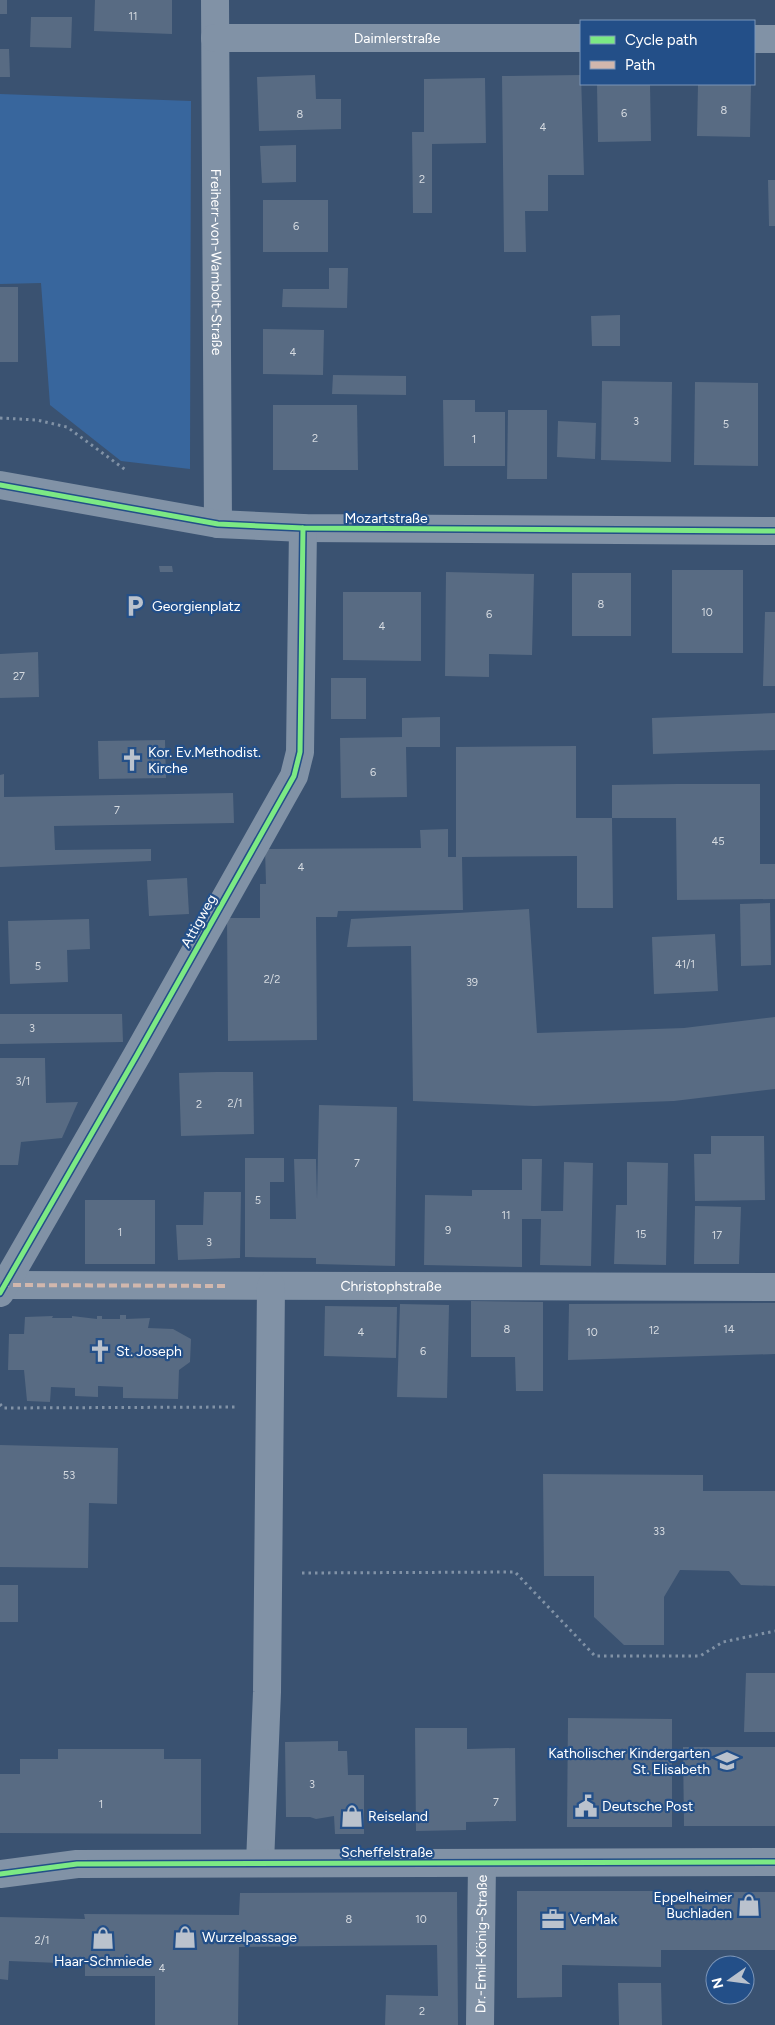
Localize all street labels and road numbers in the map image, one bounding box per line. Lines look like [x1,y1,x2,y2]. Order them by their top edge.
street label: Daimlerstraße [354,30,441,47]
street label: Freiherr-von-Wambolt-Straße [207,169,226,356]
street label: Mozartstraße [344,510,428,527]
street label: Attigweg [177,891,221,951]
street label: Christophstraße [340,1277,442,1295]
street label: Scheffelstraße [341,1844,433,1861]
street label: Dr.-Emil-König-Straße [472,1874,490,2013]

